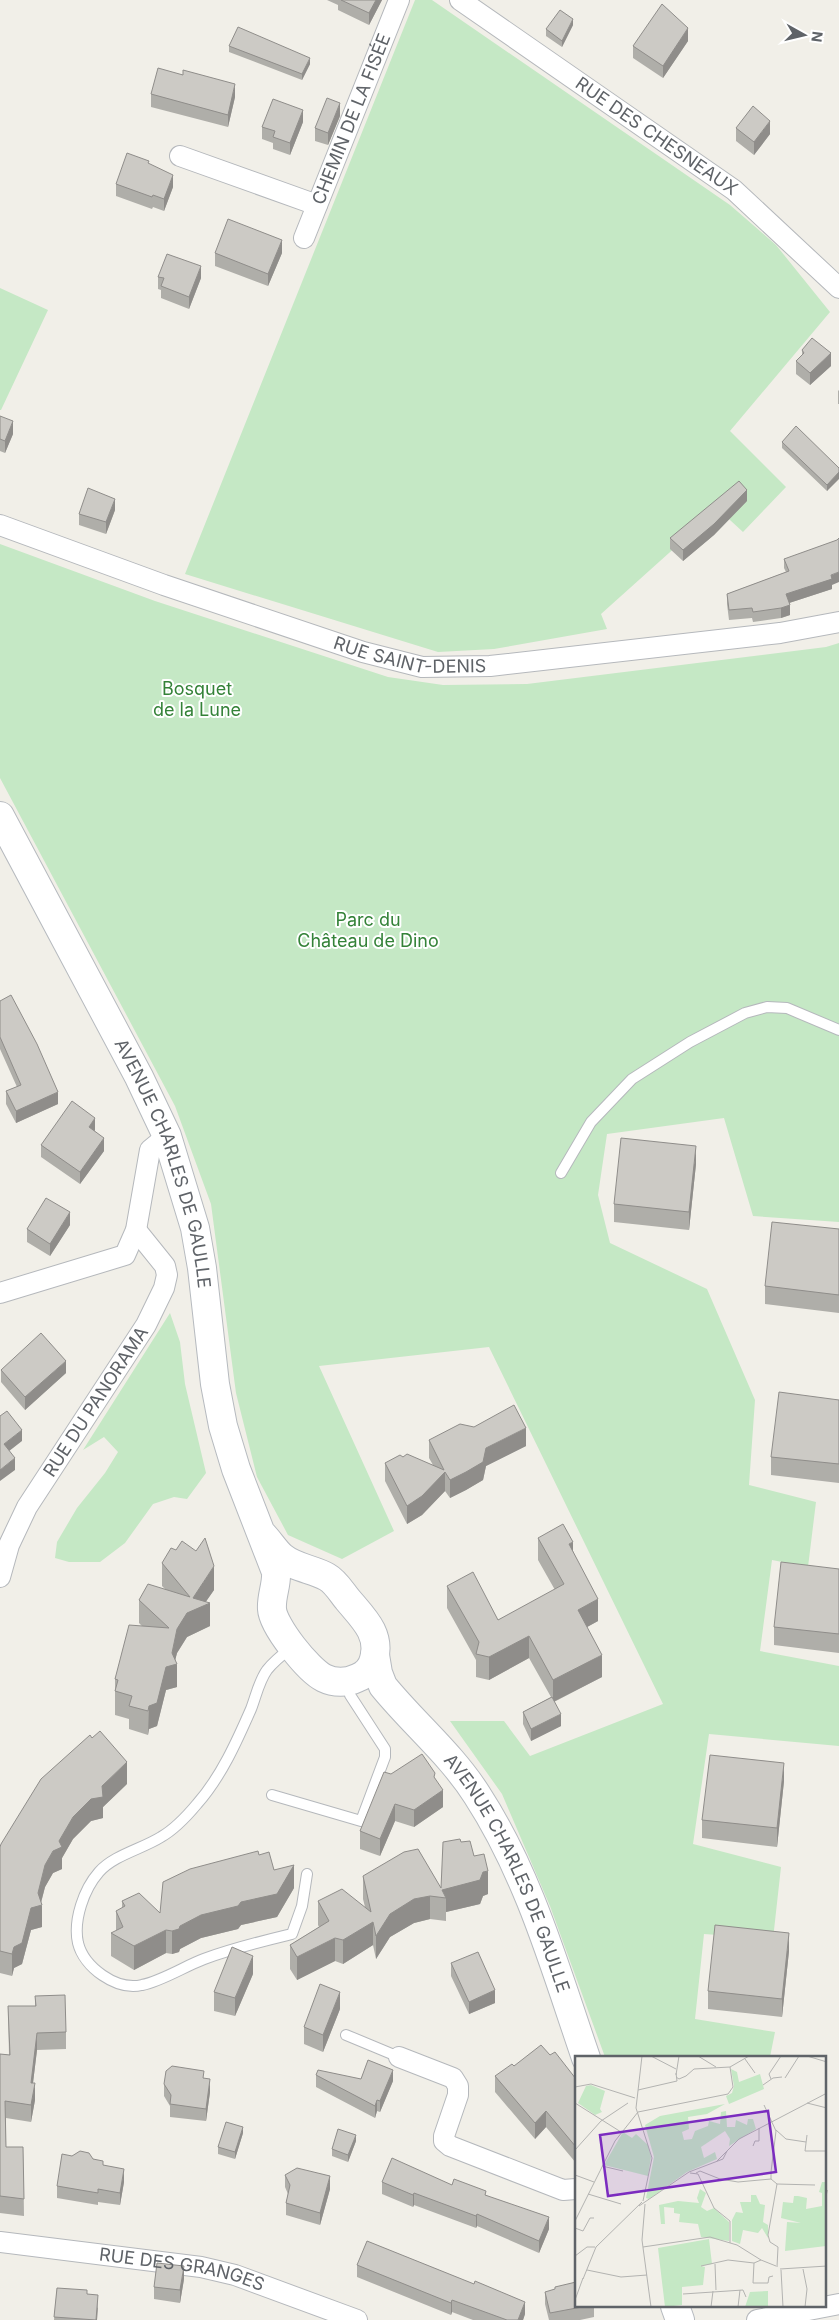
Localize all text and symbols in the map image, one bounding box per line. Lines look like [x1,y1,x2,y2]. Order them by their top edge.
north arrow [779,10,829,60]
street label: CHEMIN DE LA FISÉE [307,30,395,208]
text: N [808,30,827,43]
street label: RUE DES CHESNEAUX [572,72,742,199]
street label: RUE SAINT-DENIS [331,632,486,677]
park label: Bosquet de la Lune [153,678,241,720]
park label: Parc du Château de Dino [297,909,439,951]
street label: AVENUE CHARLES DE GAULLE [111,1035,215,1289]
street label: RUE DU PANORAMA [39,1323,152,1480]
street label: AVENUE CHARLES DE GAULLE [440,1749,574,1995]
inset map [575,2056,826,2308]
street label: RUE DES GRANGES [98,2243,268,2295]

